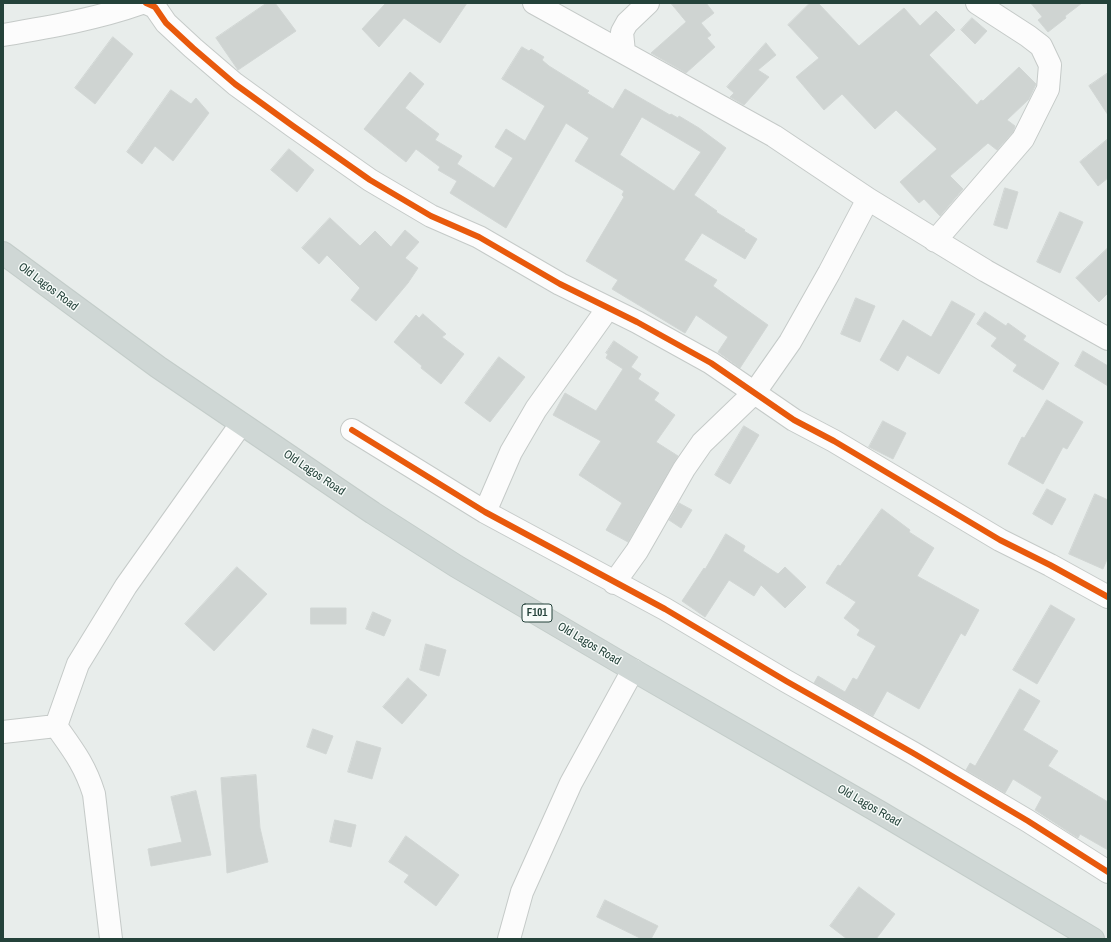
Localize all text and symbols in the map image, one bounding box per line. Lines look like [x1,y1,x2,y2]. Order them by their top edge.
street label: Old Lagos Road [15,260,81,314]
street label: Old Lagos Road [280,447,348,499]
road number: F101 [522,604,552,622]
street label: Old Lagos Road [555,620,623,668]
street label: Old Lagos Road [835,782,903,830]

